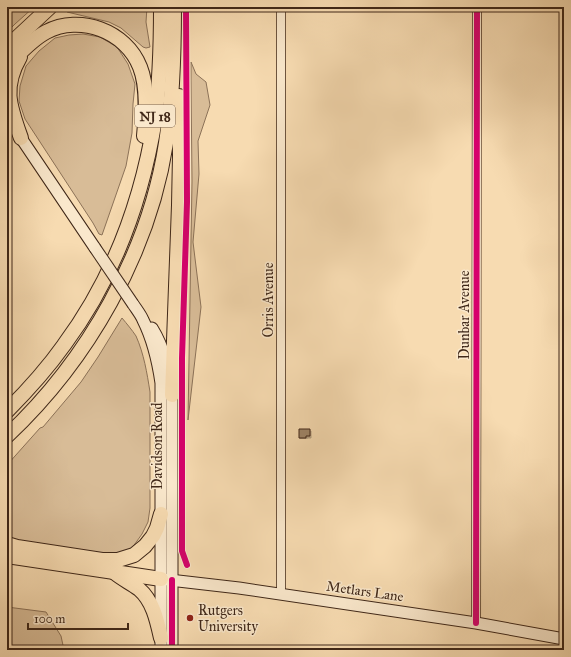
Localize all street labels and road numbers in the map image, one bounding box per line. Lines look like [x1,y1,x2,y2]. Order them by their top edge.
road number: NJ 18 [135,105,175,127]
street label: Orris Avenue [260,262,277,338]
street label: Dunbar Avenue [456,270,473,360]
street label: Davidson Road [149,402,166,490]
street label: Metlars Lane [325,578,405,605]

